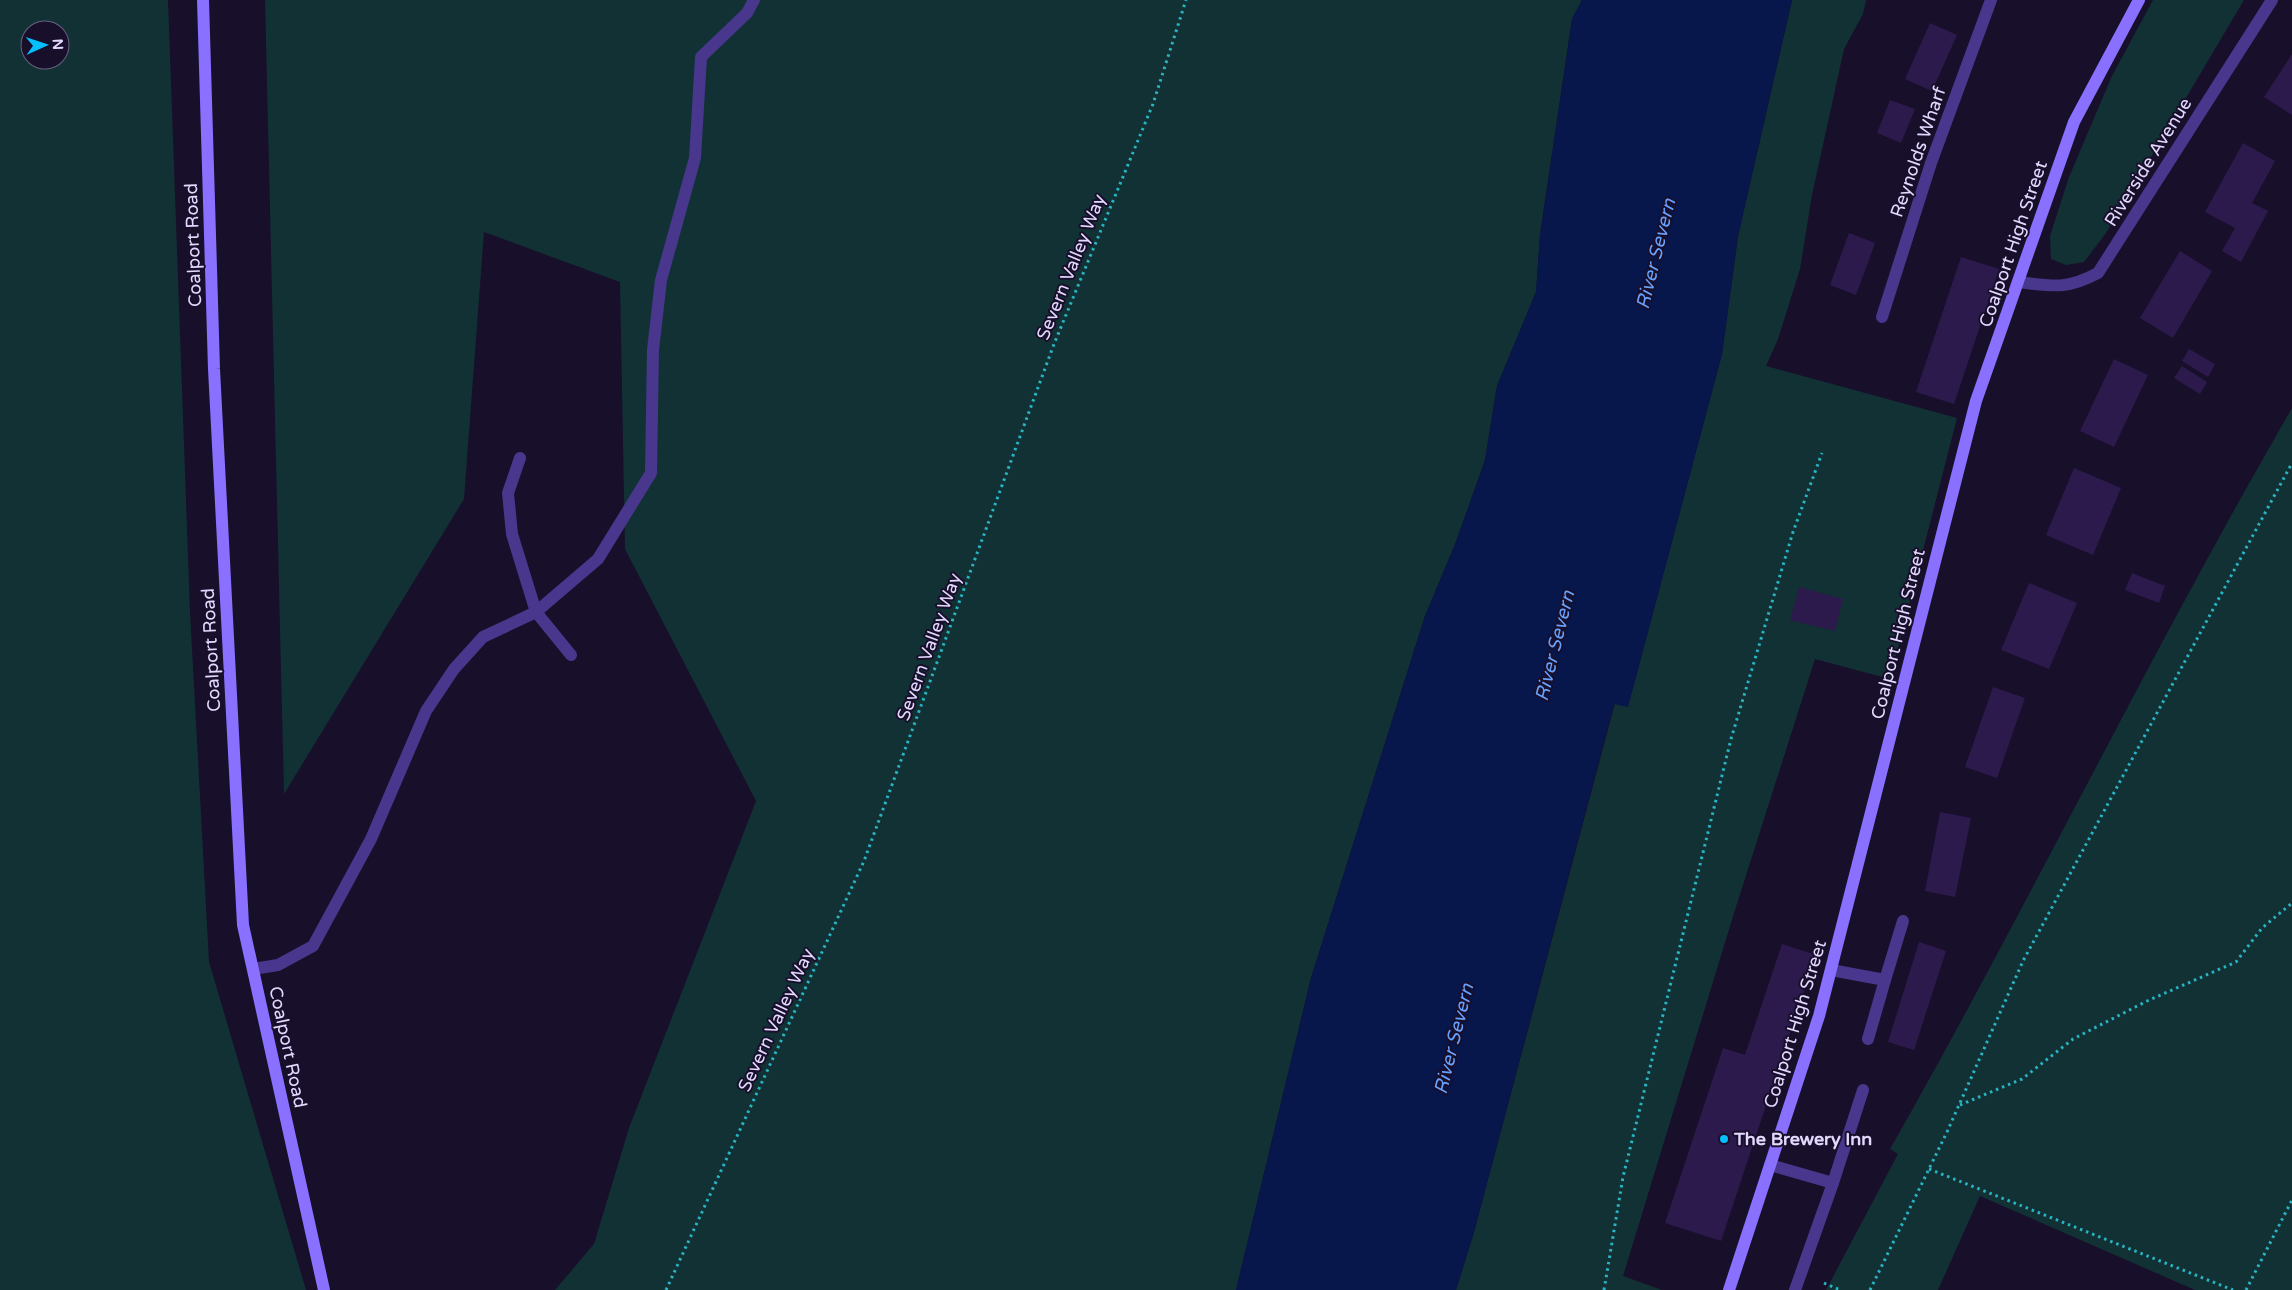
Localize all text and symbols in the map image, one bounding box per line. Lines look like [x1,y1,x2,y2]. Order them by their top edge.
north arrow [20,20,70,70]
text: N [49,38,66,50]
street label: Reynolds Wharf [1885,84,1951,220]
street label: Riverside Avenue [2100,94,2196,230]
street label: Coalport High Street [1974,158,2052,330]
street label: Coalport Road [180,183,206,307]
street label: Severn Valley Way [1032,191,1110,343]
water label: River Severn [1632,196,1680,312]
street label: Coalport High Street [1866,546,1930,721]
street label: Severn Valley Way [892,570,966,724]
street label: Coalport Road [197,588,225,712]
water label: River Severn [1531,588,1579,704]
street label: Coalport High Street [1759,937,1831,1111]
street label: Severn Valley Way [733,945,819,1095]
water label: River Severn [1430,981,1478,1097]
street label: Coalport Road [264,984,312,1110]
place label: The Brewery Inn [1733,1128,1872,1150]
marker: The Brewery Inn [1718,1133,1730,1145]

